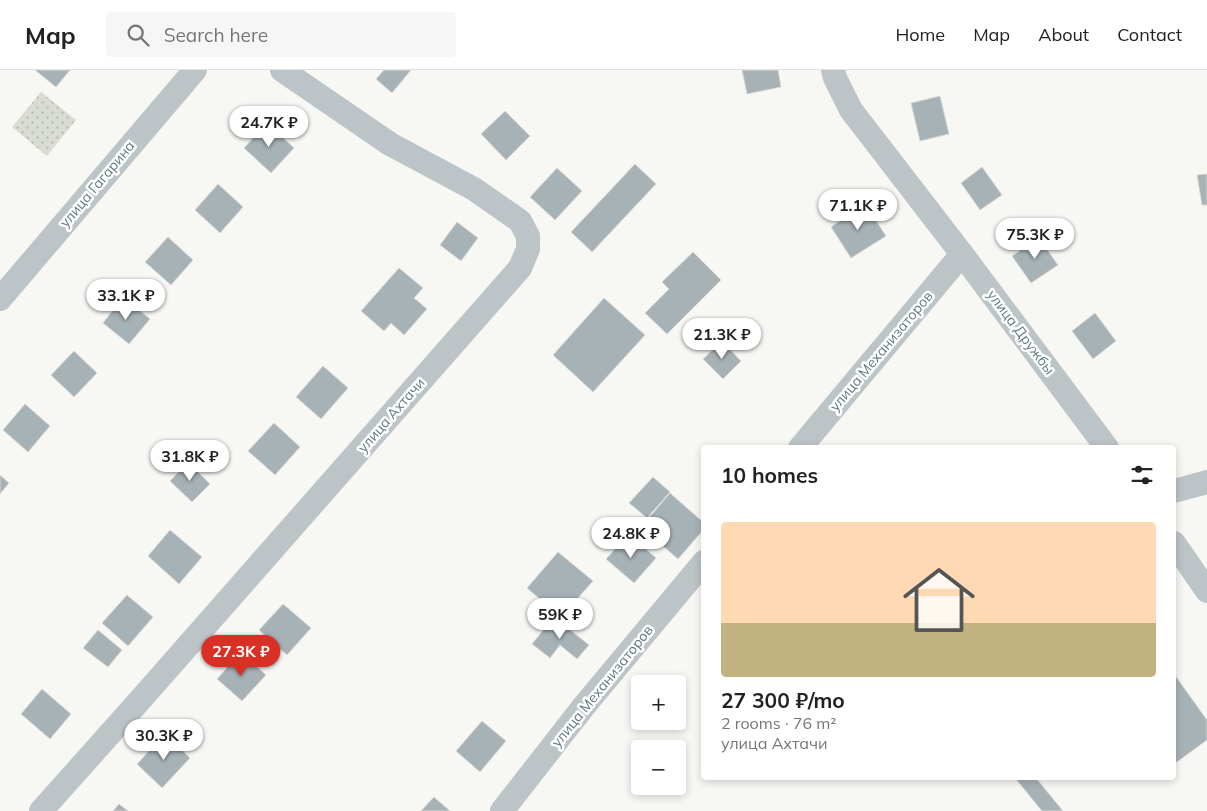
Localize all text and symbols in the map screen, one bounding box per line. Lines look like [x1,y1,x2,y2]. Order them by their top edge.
search box [106,12,456,57]
text: Map [25,20,76,50]
icon: search [124,21,152,49]
text: Search here [164,23,268,47]
text: Home [895,23,945,46]
text: Map [973,23,1010,46]
text: About [1038,23,1089,46]
text: Contact [1117,23,1182,46]
pin: 24.7K ₽ [223,106,315,148]
text: 24.7K ₽ [240,112,298,132]
street label: улица Гагарина [56,137,138,231]
pin: 71.1K ₽ [812,189,904,231]
text: 71.1K ₽ [829,195,887,215]
pin: 75.3K ₽ [989,218,1081,260]
text: 75.3K ₽ [1006,224,1064,244]
pin: 33.1K ₽ [80,278,172,321]
text: 33.1K ₽ [97,285,155,305]
street label: улица Дружбы [983,286,1059,378]
street label: улица Механизаторов [825,287,937,415]
pin: 21.3K ₽ [676,318,768,360]
text: 21.3K ₽ [693,324,751,344]
street label: улица Ахтачи [354,374,428,456]
pin: 31.8K ₽ [144,440,236,482]
text: 31.8K ₽ [161,446,219,466]
icon: filters [1128,461,1156,489]
text: 10 homes [721,462,818,488]
pin: 24.8K ₽ [585,516,677,559]
text: 24.8K ₽ [602,523,660,543]
icon: home [894,555,984,645]
pin: 59K ₽ [525,598,595,640]
text: 59K ₽ [538,604,582,624]
street label: улица Механизаторов [547,621,657,751]
pin: 27.3K ₽ [195,634,287,677]
text: 27.3K ₽ [212,641,270,661]
map controls [631,675,686,795]
button: + [631,675,686,730]
text: 27 300 ₽/mo [721,687,845,713]
text: 2 rooms · 76 m² [721,713,836,733]
pin: 30.3K ₽ [118,718,210,761]
text: 30.3K ₽ [135,725,193,745]
text: улица Ахтачи [721,733,828,753]
button: − [631,740,686,795]

